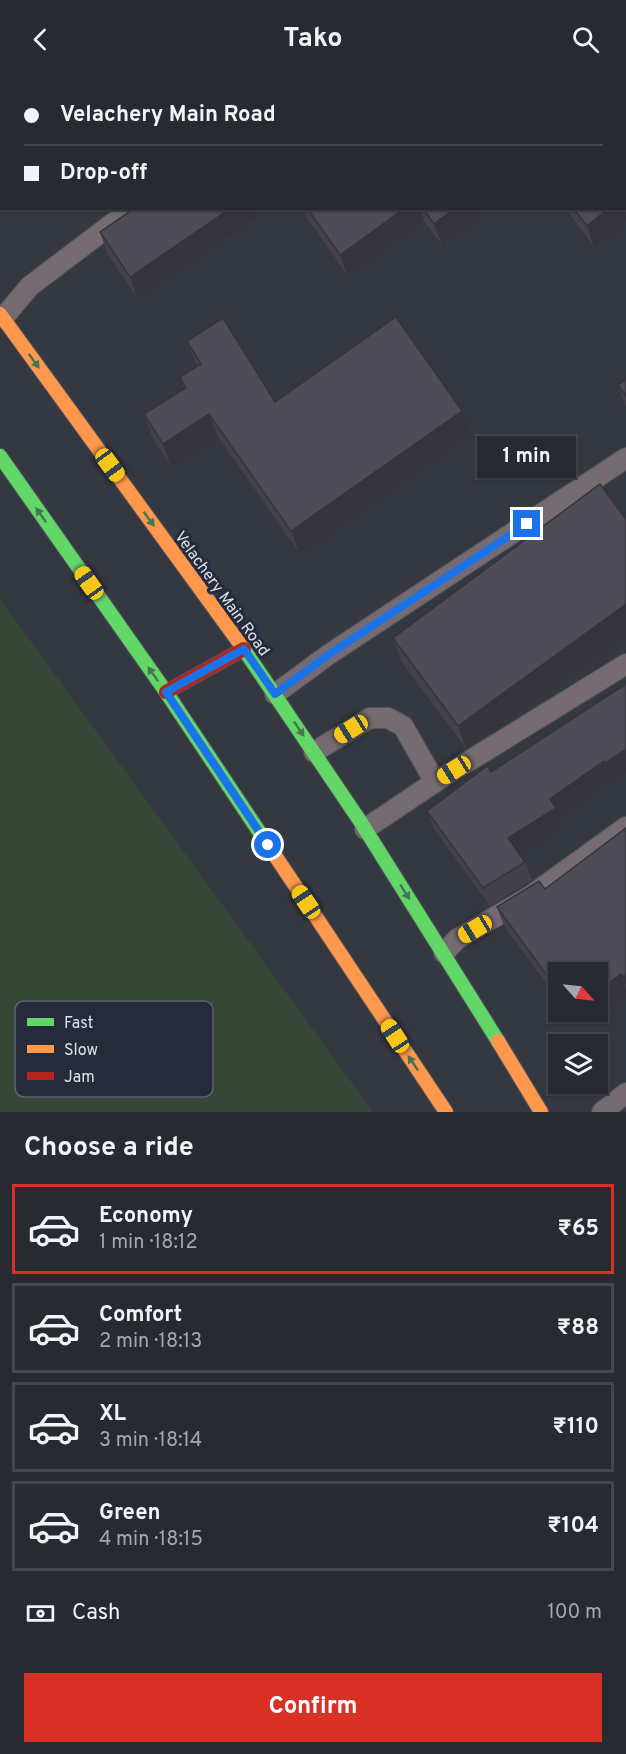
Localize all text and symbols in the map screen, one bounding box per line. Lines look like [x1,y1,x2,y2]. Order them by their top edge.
text: Tako [283,22,343,56]
icon: back [24,23,57,56]
icon: search [569,23,602,56]
text: Velachery Main Road [60,102,276,129]
text: Drop-off [60,160,147,187]
one-way arrow [28,354,40,369]
callout: 1 min [478,437,576,479]
text: 1 min [502,444,551,470]
car [92,445,128,485]
one-way arrow [35,507,47,523]
one-way arrow [143,510,155,526]
route end [513,510,540,537]
street label: Velachery Main Road [169,528,273,661]
car [71,563,107,603]
one-way arrow [147,667,159,683]
car [331,712,371,746]
one-way arrow [293,721,304,737]
car [434,753,474,787]
route start [254,831,281,858]
car [288,882,324,922]
one-way arrow [400,884,411,901]
car [455,912,495,946]
north arrow [548,962,608,1022]
map controls [548,962,608,1094]
legend [15,1001,213,1097]
text: Fast [64,1014,94,1034]
car [378,1016,412,1056]
button: layers [548,1034,608,1094]
text: Slow [64,1041,98,1061]
one-way arrow [407,1056,419,1072]
text: Jam [64,1068,95,1088]
text: Choose a ride [24,1131,194,1165]
icon: car [27,1202,81,1256]
text: Economy [99,1203,193,1230]
text: ₹65 [558,1216,599,1243]
text: 1 min · 18:12 [99,1230,198,1256]
icon: car [27,1301,81,1355]
text: Comfort [99,1302,182,1329]
text: ₹88 [557,1315,599,1342]
text: 2 min · 18:13 [99,1329,202,1355]
icon: car [27,1400,81,1454]
text: XL [99,1401,126,1428]
text: ₹110 [552,1414,599,1441]
text: 3 min · 18:14 [99,1428,202,1454]
icon: car [27,1499,81,1553]
text: Green [99,1500,161,1527]
text: ₹104 [547,1513,599,1540]
text: 4 min · 18:15 [99,1527,203,1553]
icon: cash [24,1597,57,1630]
text: Cash [72,1600,121,1627]
text: 100 m [547,1600,602,1626]
button: Confirm [24,1673,602,1742]

